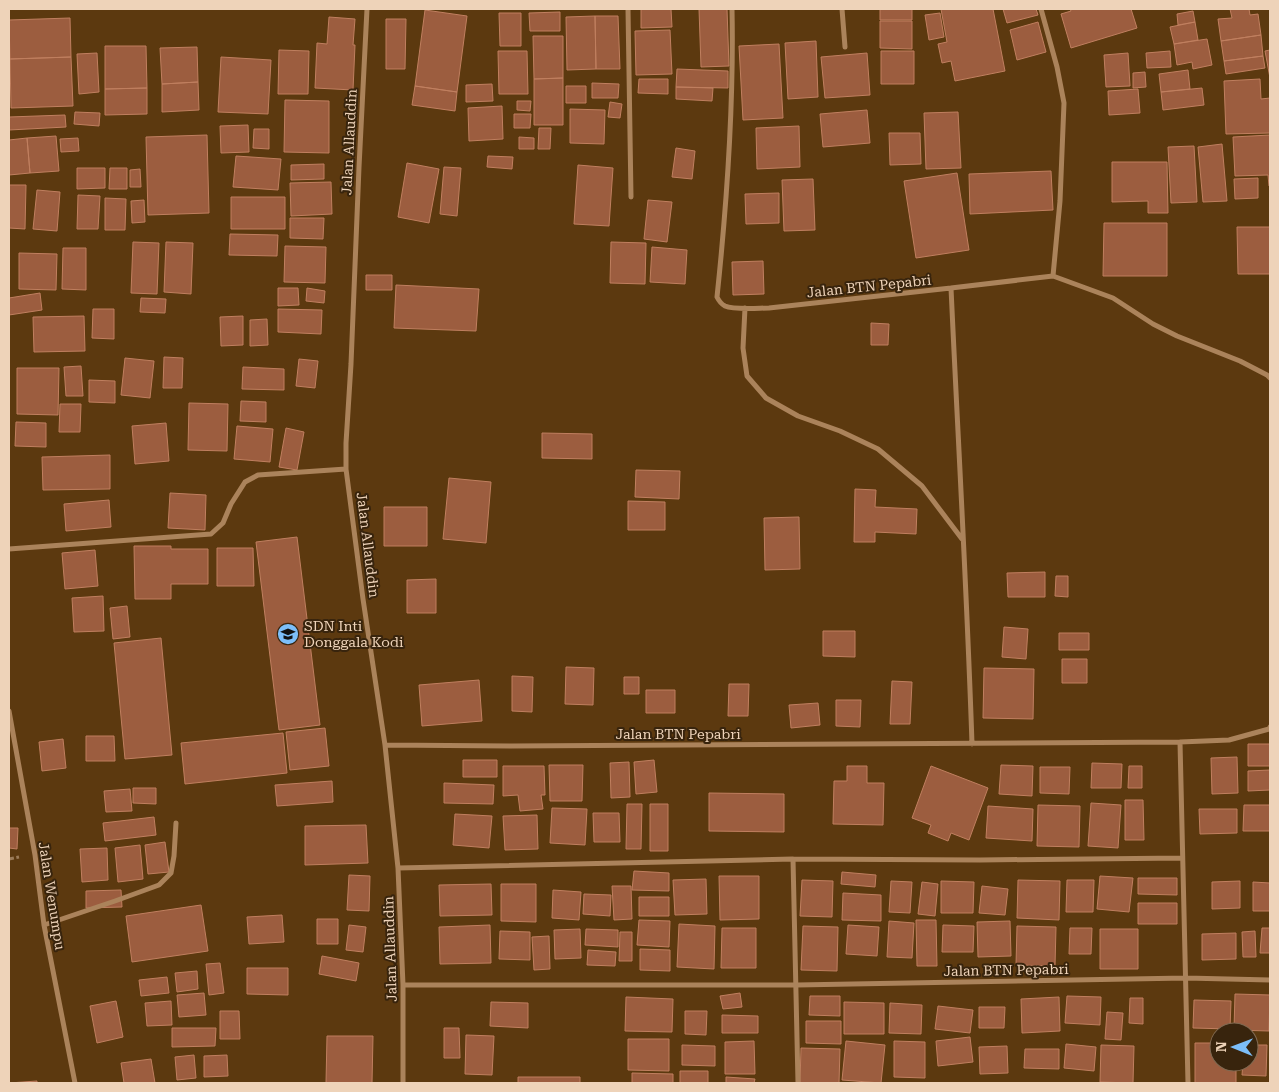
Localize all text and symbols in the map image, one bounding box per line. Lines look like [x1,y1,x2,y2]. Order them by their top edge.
street label: Jalan Allauddin [338,89,360,195]
street label: Jalan BTN Pepabri [806,271,933,300]
street label: Jalan Allauddin [354,491,382,599]
place label: SDN Inti Donggala Kodi [304,618,404,650]
school or university icon: SDN Inti Donggala Kodi [276,622,300,646]
street label: Jalan BTN Pepabri [615,726,741,742]
street label: Jalan Wenumpu [36,841,68,951]
street label: Jalan Allauddin [380,896,400,1002]
street label: Jalan BTN Pepabri [943,961,1069,979]
north arrow [1209,1022,1259,1072]
text: N [1213,1041,1229,1052]

